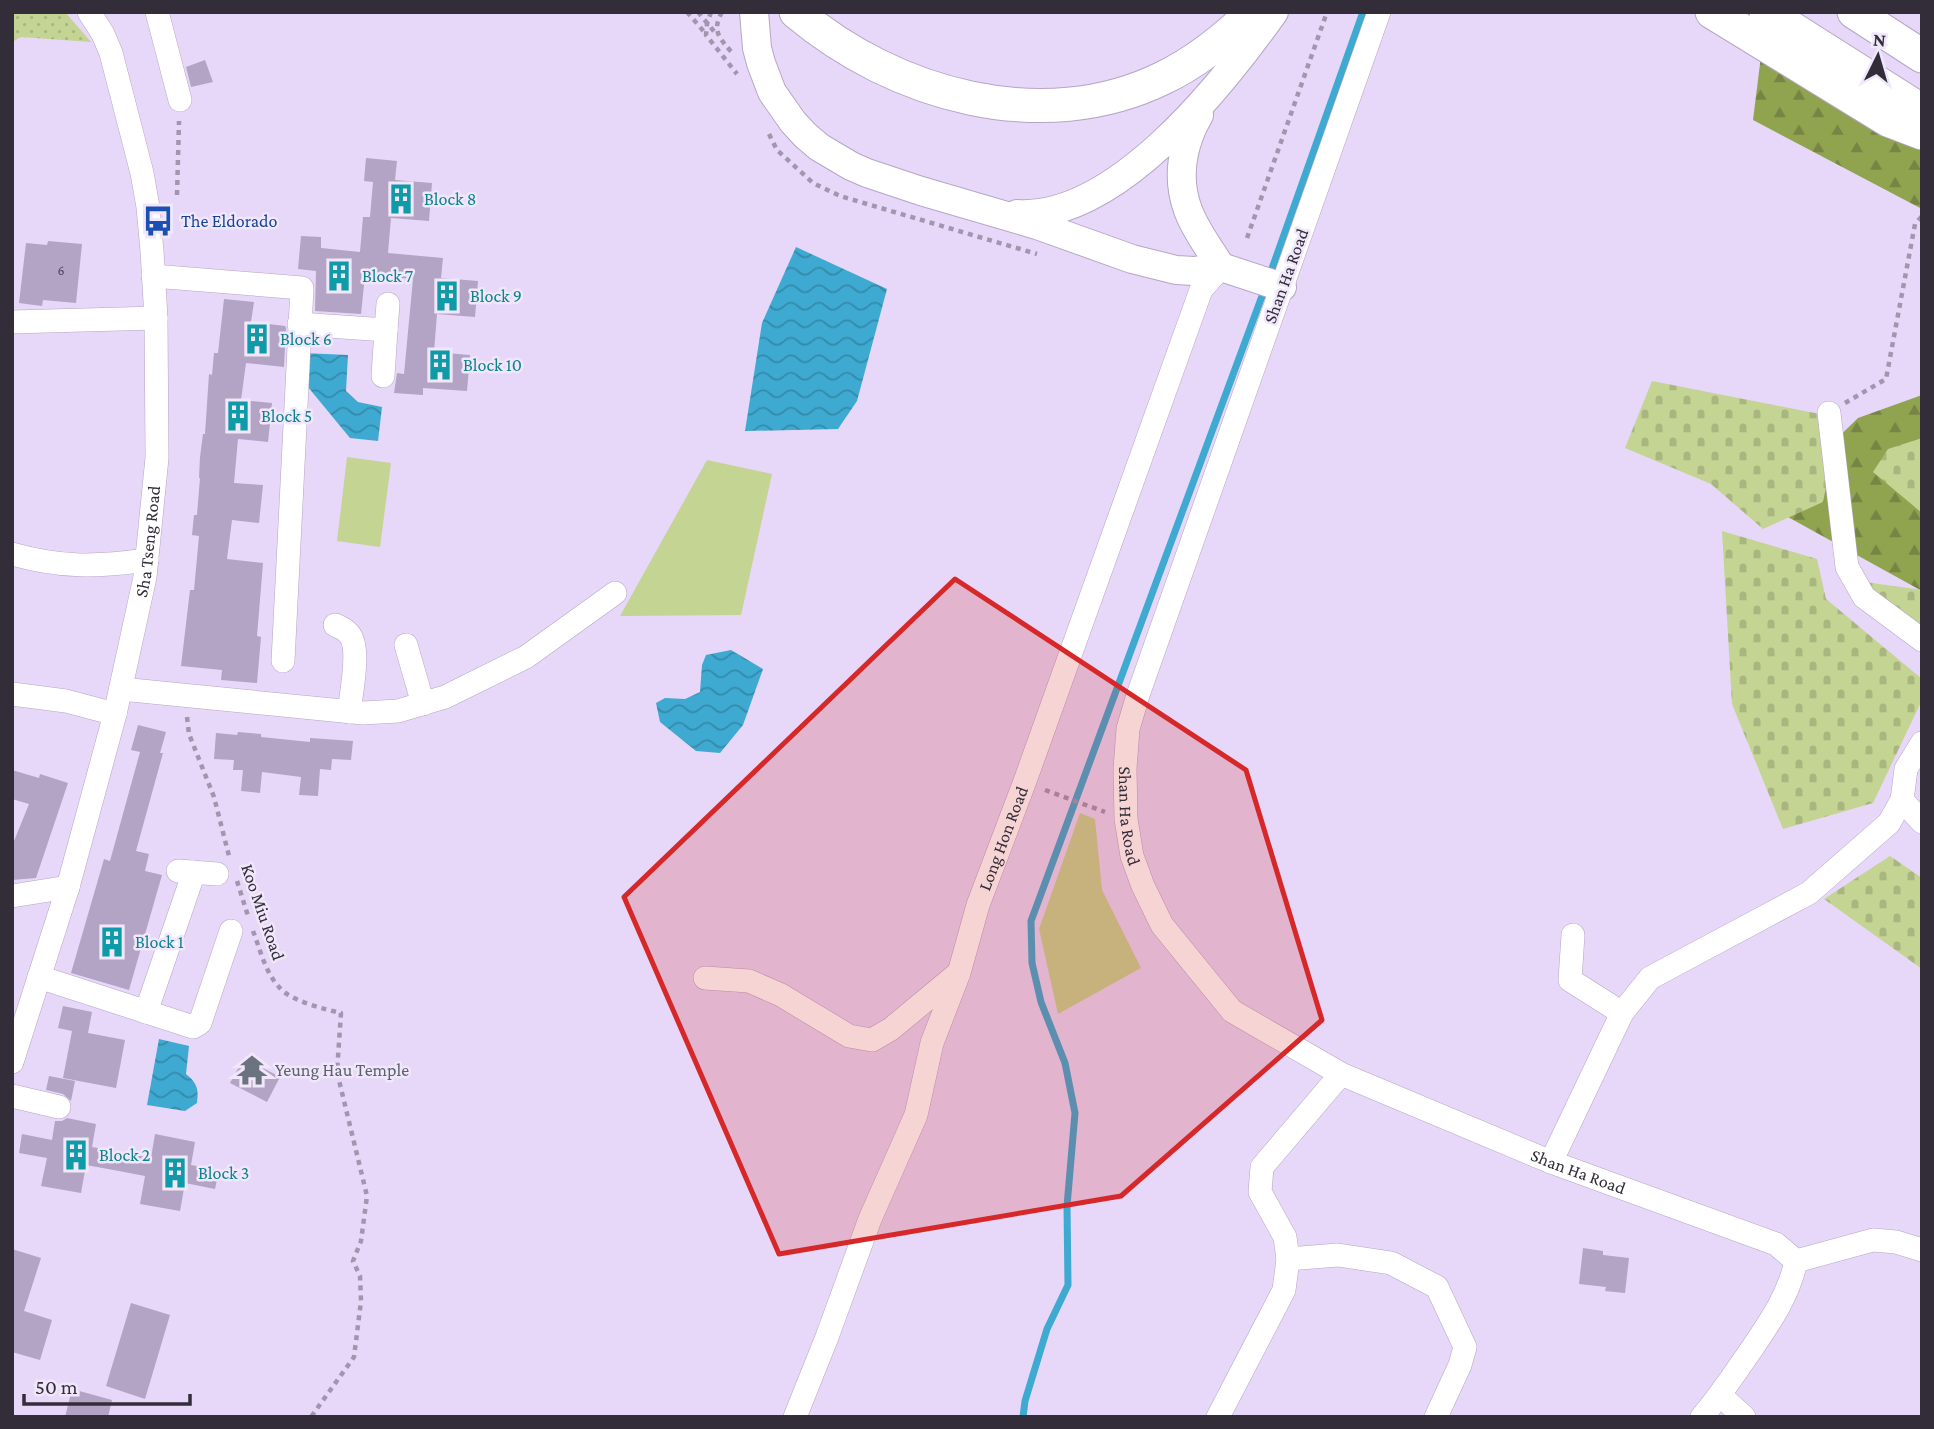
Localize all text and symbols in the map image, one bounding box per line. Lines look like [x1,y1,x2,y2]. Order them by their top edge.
north arrow [1843,21,1913,91]
text: N [1872,29,1887,51]
building icon: Block 8 [384,182,418,216]
place label: Block 8 [424,189,477,209]
bus stop icon: The Eldorado [141,204,175,238]
place label: The Eldorado [181,211,278,231]
street label: Shan Ha Road [1260,225,1313,326]
building icon: Block 7 [322,259,356,293]
house number: 6 [57,262,65,278]
place label: Block 7 [362,266,413,286]
building icon: Block 9 [430,279,464,313]
place label: Block 9 [470,286,522,306]
building icon: Block 6 [240,322,274,356]
place label: Block 6 [280,329,332,349]
building icon: Block 10 [423,348,457,382]
place label: Block 10 [463,355,522,375]
building icon: Block 5 [221,399,255,433]
place label: Block 5 [261,406,312,426]
street label: Sha Tseng Road [131,484,164,599]
street label: Shan Ha Road [1115,766,1145,869]
street label: Long Hon Road [974,783,1032,893]
street label: Koo Miu Road [237,861,289,963]
building icon: Block 1 [95,925,129,959]
place label: Block 1 [135,932,184,952]
temple icon: Yeung Hau Temple [235,1053,269,1087]
place label: Yeung Hau Temple [275,1060,409,1080]
building icon: Block 2 [59,1138,93,1172]
place label: Block 2 [99,1145,150,1165]
street label: Shan Ha Road [1528,1145,1629,1199]
building icon: Block 3 [158,1156,192,1190]
place label: Block 3 [198,1163,249,1183]
scale bar [24,1362,191,1406]
text: 50 m [35,1375,78,1399]

